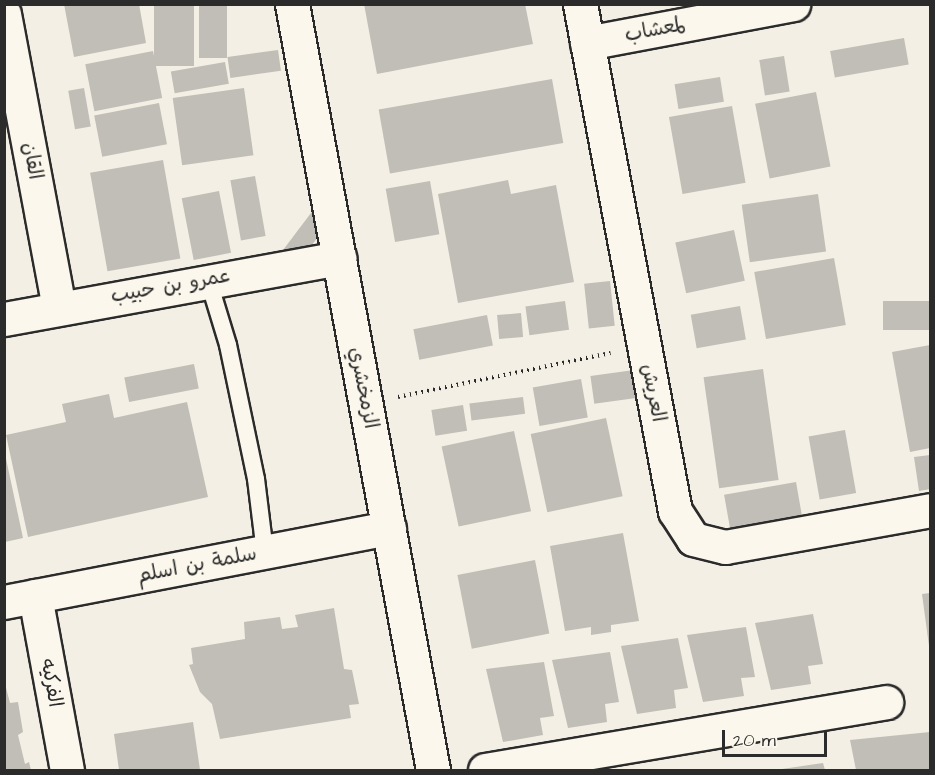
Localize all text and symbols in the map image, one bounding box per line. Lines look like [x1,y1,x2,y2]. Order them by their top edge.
street label: لمعشاب [623,12,687,48]
street label: القان [17,140,47,182]
street label: عمرو بن حبيب [109,264,233,308]
street label: الزمخشري [343,345,383,431]
street label: العريش [636,362,670,424]
street label: سلمة بن اسلم [135,542,259,588]
street label: الفركيه [35,657,67,709]
scale bar [725,718,830,756]
text: 20 m [733,728,776,753]

